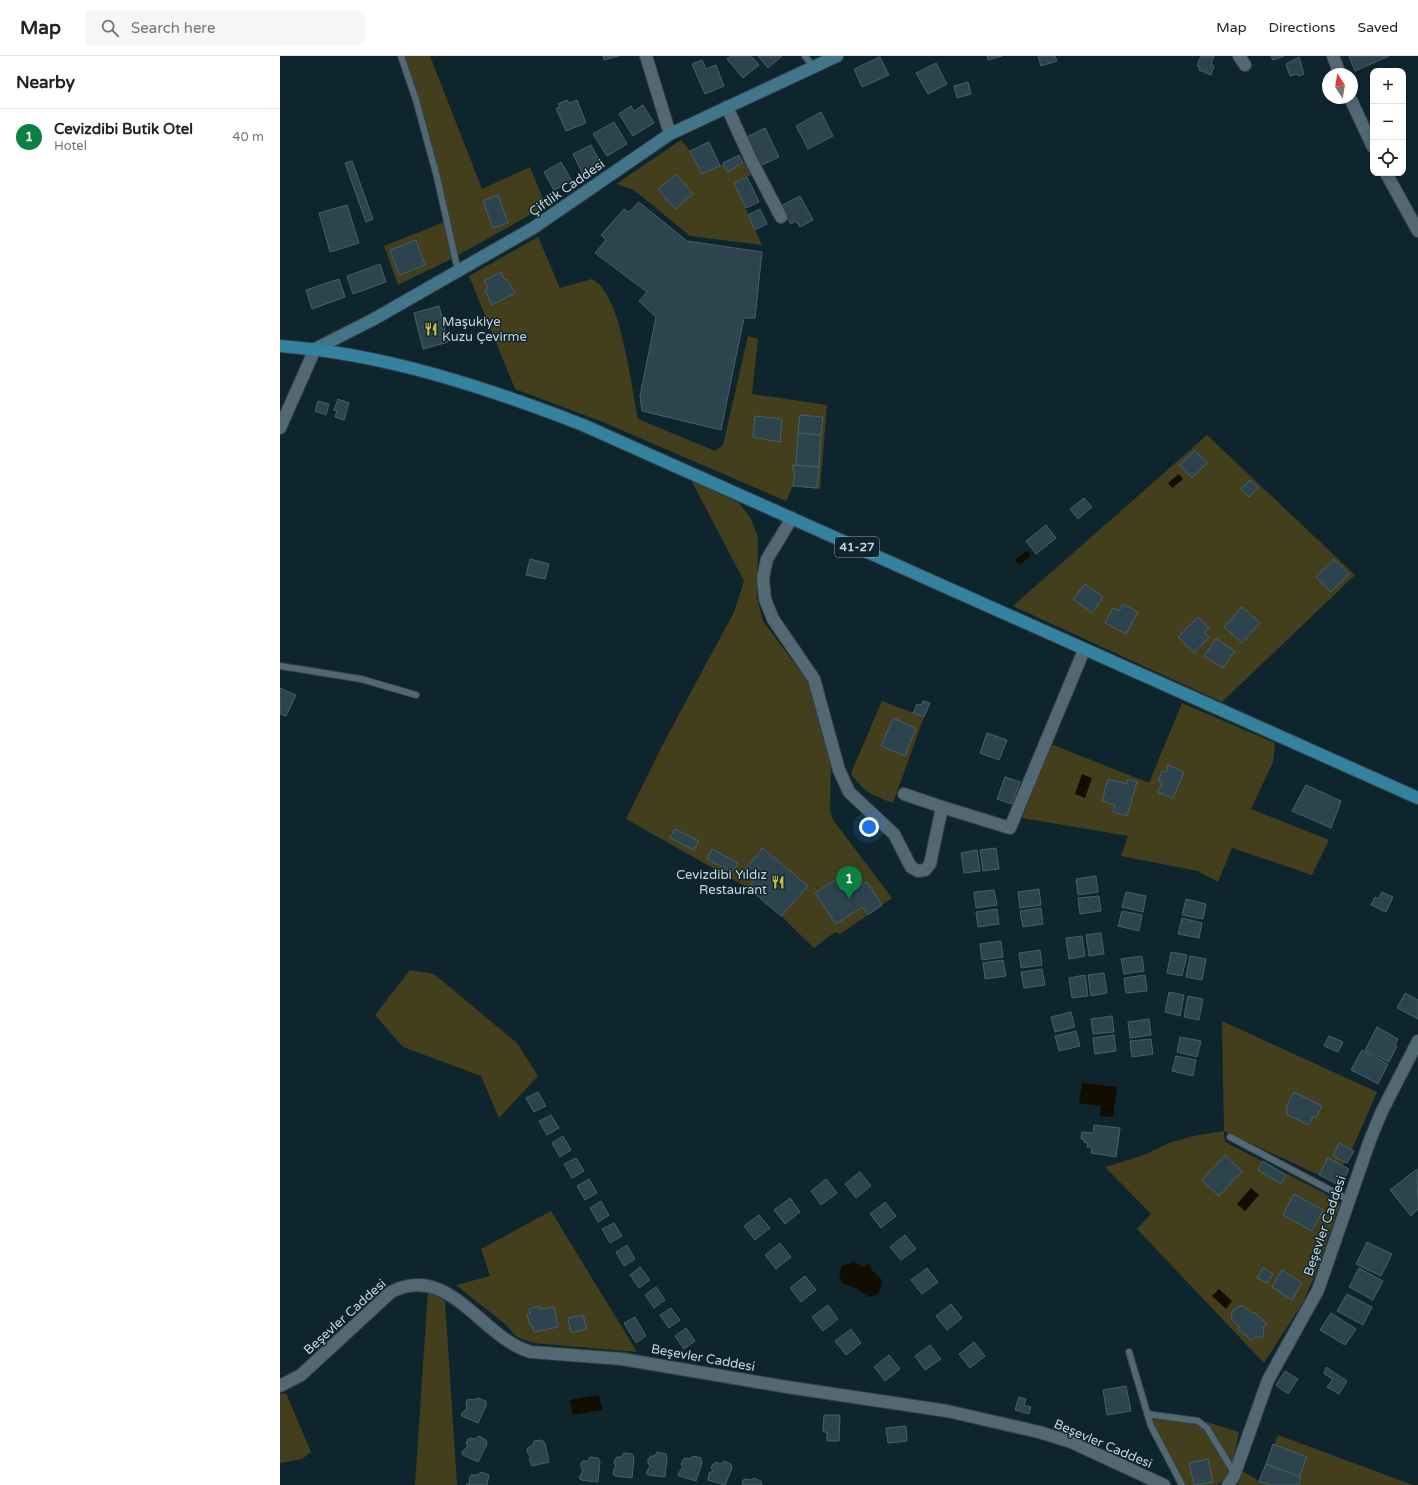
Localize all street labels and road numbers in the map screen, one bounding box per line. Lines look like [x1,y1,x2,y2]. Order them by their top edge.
street label: Çiftlik Caddesi [526,156,608,220]
road number: 41-27 [835,537,879,557]
street label: Beşevler Caddesi [1300,1174,1350,1278]
street label: Beşevler Caddesi [301,1276,389,1358]
street label: Beşevler Caddesi [650,1341,756,1375]
street label: Beşevler Caddesi [1051,1416,1155,1472]

